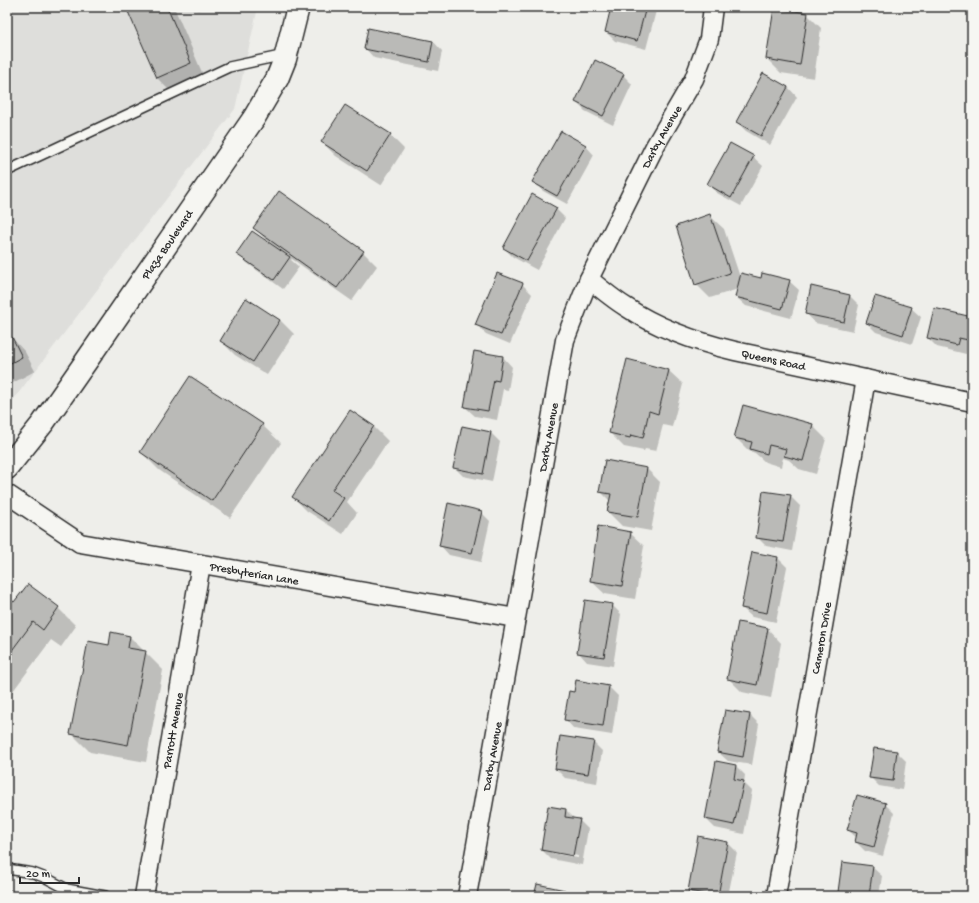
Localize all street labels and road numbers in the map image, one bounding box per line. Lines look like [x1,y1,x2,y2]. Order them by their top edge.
street label: Darby Avenue [640,103,687,172]
street label: Plaza Boulevard [139,207,198,284]
street label: Queens Road [740,348,807,375]
street label: Darby Avenue [537,401,563,474]
street label: Presbyterian Lane [208,560,300,590]
street label: Cameron Drive [810,600,836,675]
street label: Parrott Avenue [161,691,188,771]
street label: Darby Avenue [480,720,507,793]

